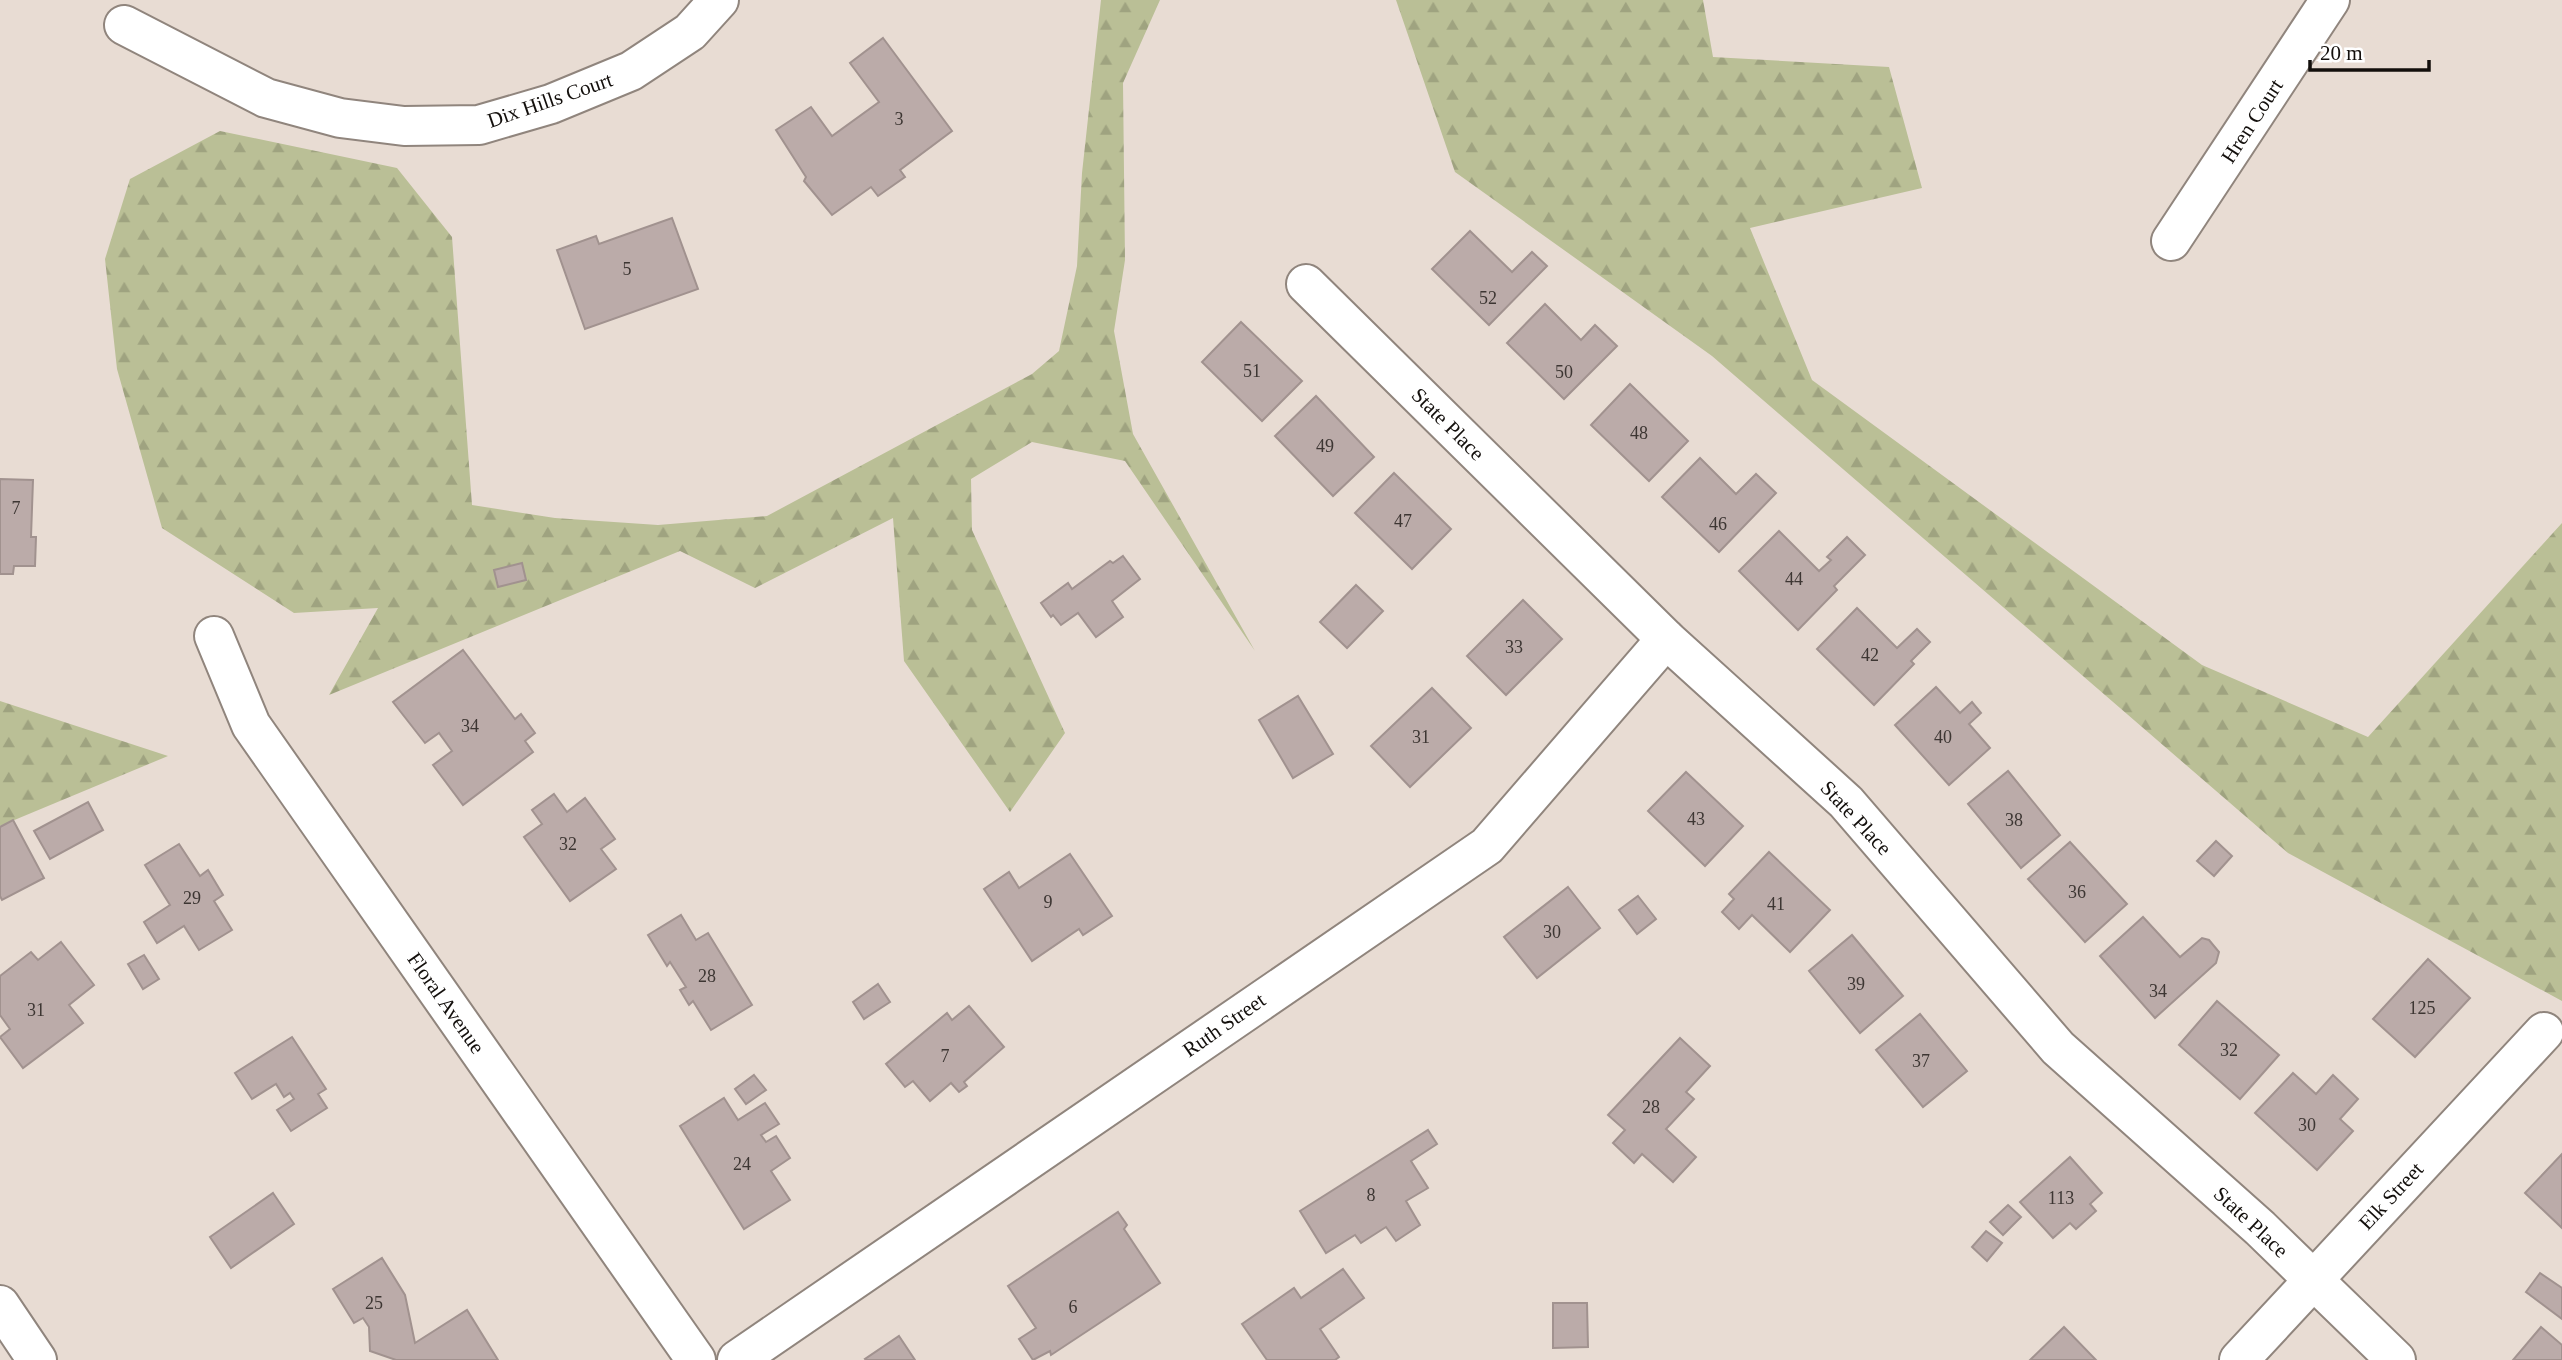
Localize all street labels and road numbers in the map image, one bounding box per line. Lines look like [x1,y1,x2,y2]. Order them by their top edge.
street label: Dix Hills Court [484,67,616,133]
street label: Hren Court [2216,74,2288,167]
street label: State Place [1407,383,1489,465]
street label: State Place [1816,776,1896,860]
street label: Floral Avenue [402,948,490,1058]
street label: Ruth Street [1178,988,1270,1062]
street label: Elk Street [2354,1157,2428,1235]
street label: State Place [2209,1182,2293,1262]

